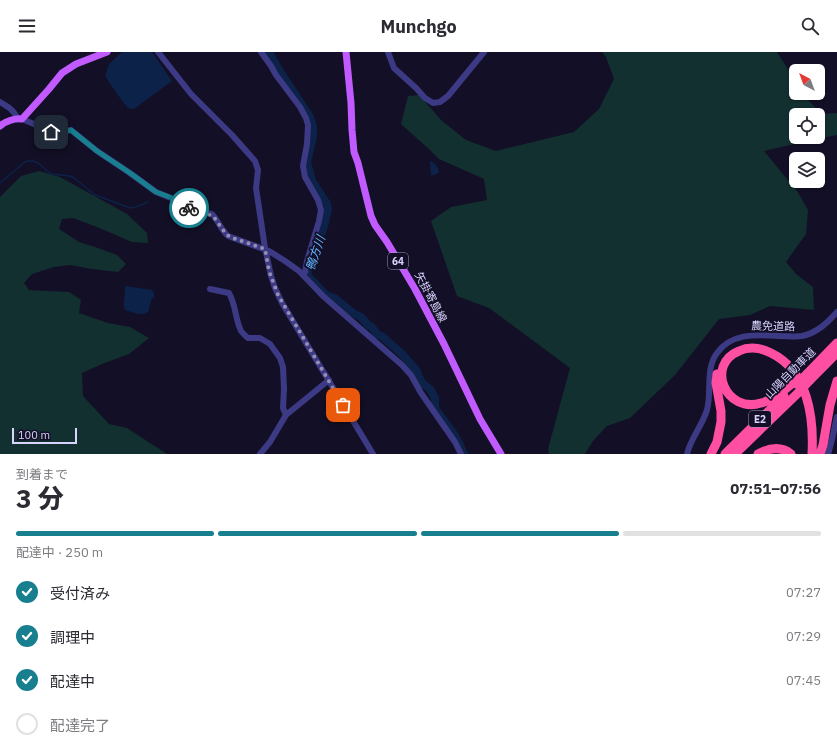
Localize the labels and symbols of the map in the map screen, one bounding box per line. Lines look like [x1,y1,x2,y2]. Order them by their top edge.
north arrow [789,64,825,100]
pin [34,115,68,149]
courier [169,188,209,228]
water label: 鴨方川 [302,232,329,272]
road number: 64 [388,253,408,269]
street label: 矢掛寄島線 [412,269,450,325]
street label: 農免道路 [751,319,795,333]
street label: 山陽自動車道 [762,345,818,401]
pin [326,388,360,422]
road number: E2 [749,411,771,427]
scale bar [12,426,77,445]

